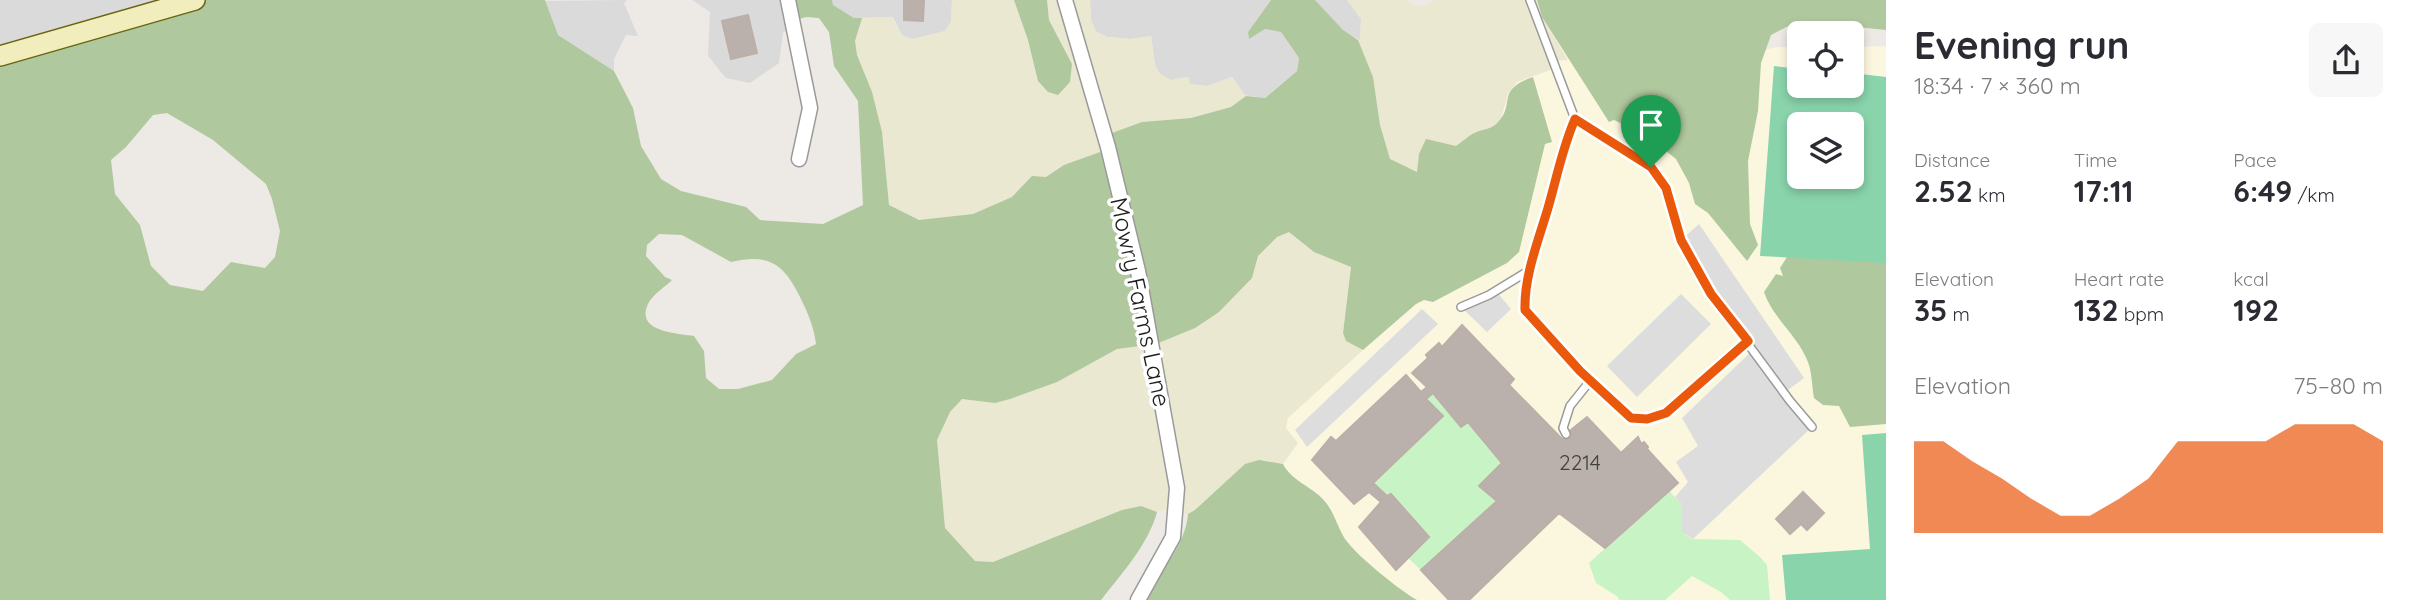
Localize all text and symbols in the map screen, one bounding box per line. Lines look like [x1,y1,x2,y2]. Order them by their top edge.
map controls [1787,21,1864,189]
button: locate [1787,21,1864,98]
text: Evening run [1914,21,2129,69]
button: share [2309,23,2383,97]
text: 18:34 · 7 × 360 m [1914,71,2081,100]
pin [1621,95,1681,167]
icon: arrive [1632,106,1670,144]
button: layers [1787,112,1864,189]
text: Distance [1914,148,1990,172]
text: Time [2074,148,2117,172]
text: Pace [2233,148,2277,172]
text: 2.52 [1914,172,1973,210]
text: 17:11 [2074,172,2133,210]
text: 6:49 [2233,172,2292,210]
text: km [1973,183,2006,207]
text: /km [2292,183,2335,207]
street label: Mowry Farms Lane [1104,195,1178,409]
text: Elevation [1914,267,1994,291]
text: Heart rate [2074,267,2164,291]
text: kcal [2233,267,2269,291]
text: 35 [1914,291,1947,329]
text: 132 [2074,291,2119,329]
text: 192 [2233,291,2279,329]
text: m [1947,302,1970,326]
text: bpm [2119,302,2164,326]
text: Elevation [1914,371,2011,400]
text: 75–80 m [2294,371,2383,400]
house number: 2214 [1559,449,1601,475]

